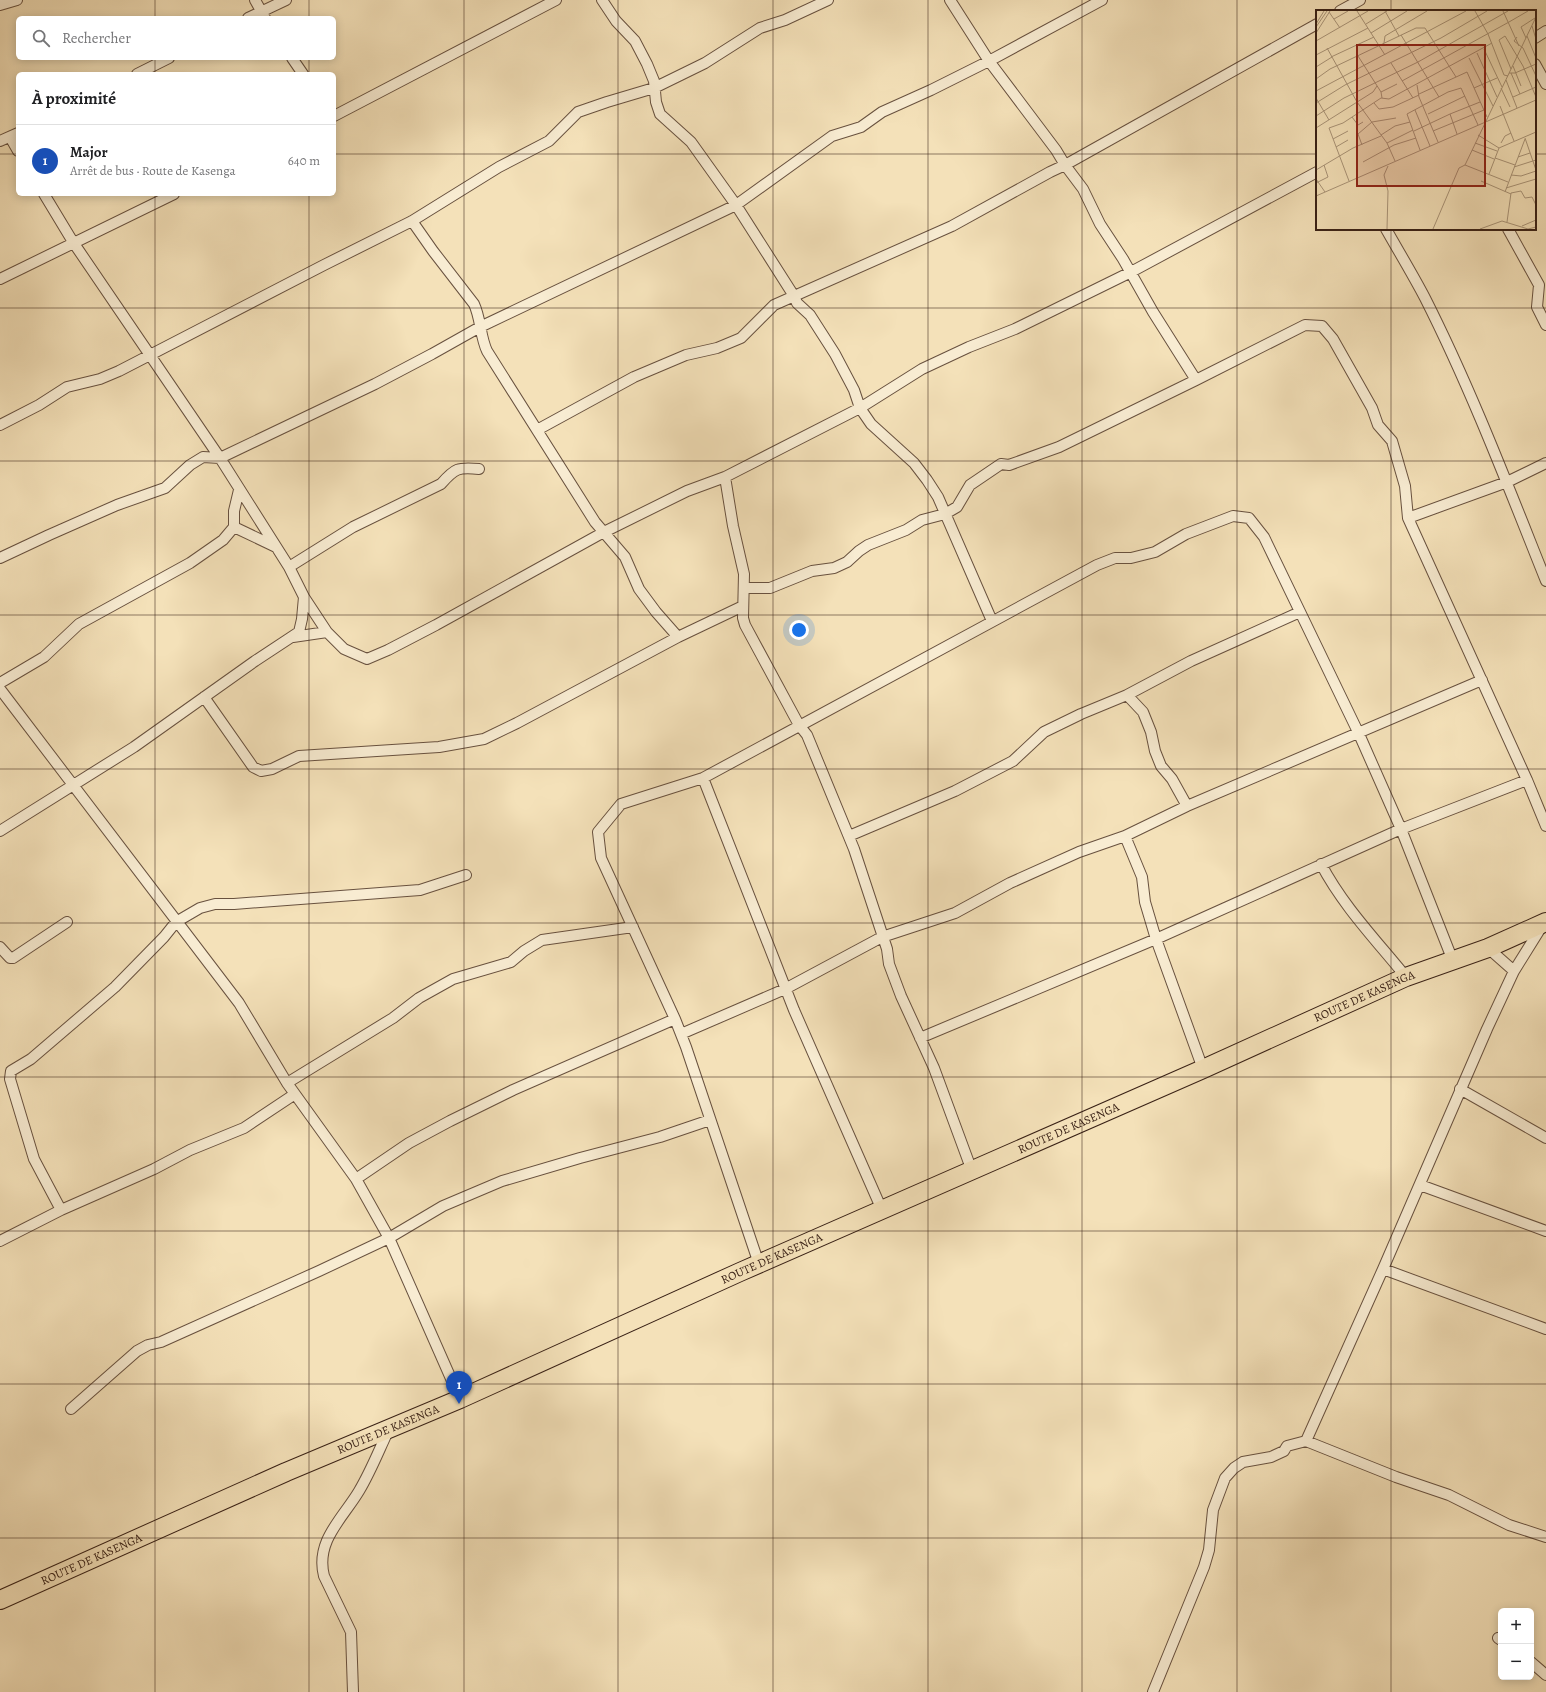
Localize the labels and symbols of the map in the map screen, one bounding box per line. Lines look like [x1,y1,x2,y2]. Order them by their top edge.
inset map [1316,10,1536,230]
your location [789,620,809,640]
street label: ROUTE DE KASENGA [1311,966,1418,1026]
street label: ROUTE DE KASENGA [1015,1098,1122,1157]
street label: ROUTE DE KASENGA [718,1228,826,1288]
pin: 1 [446,1371,472,1404]
street label: ROUTE DE KASENGA [335,1400,442,1458]
street label: ROUTE DE KASENGA [38,1529,145,1589]

